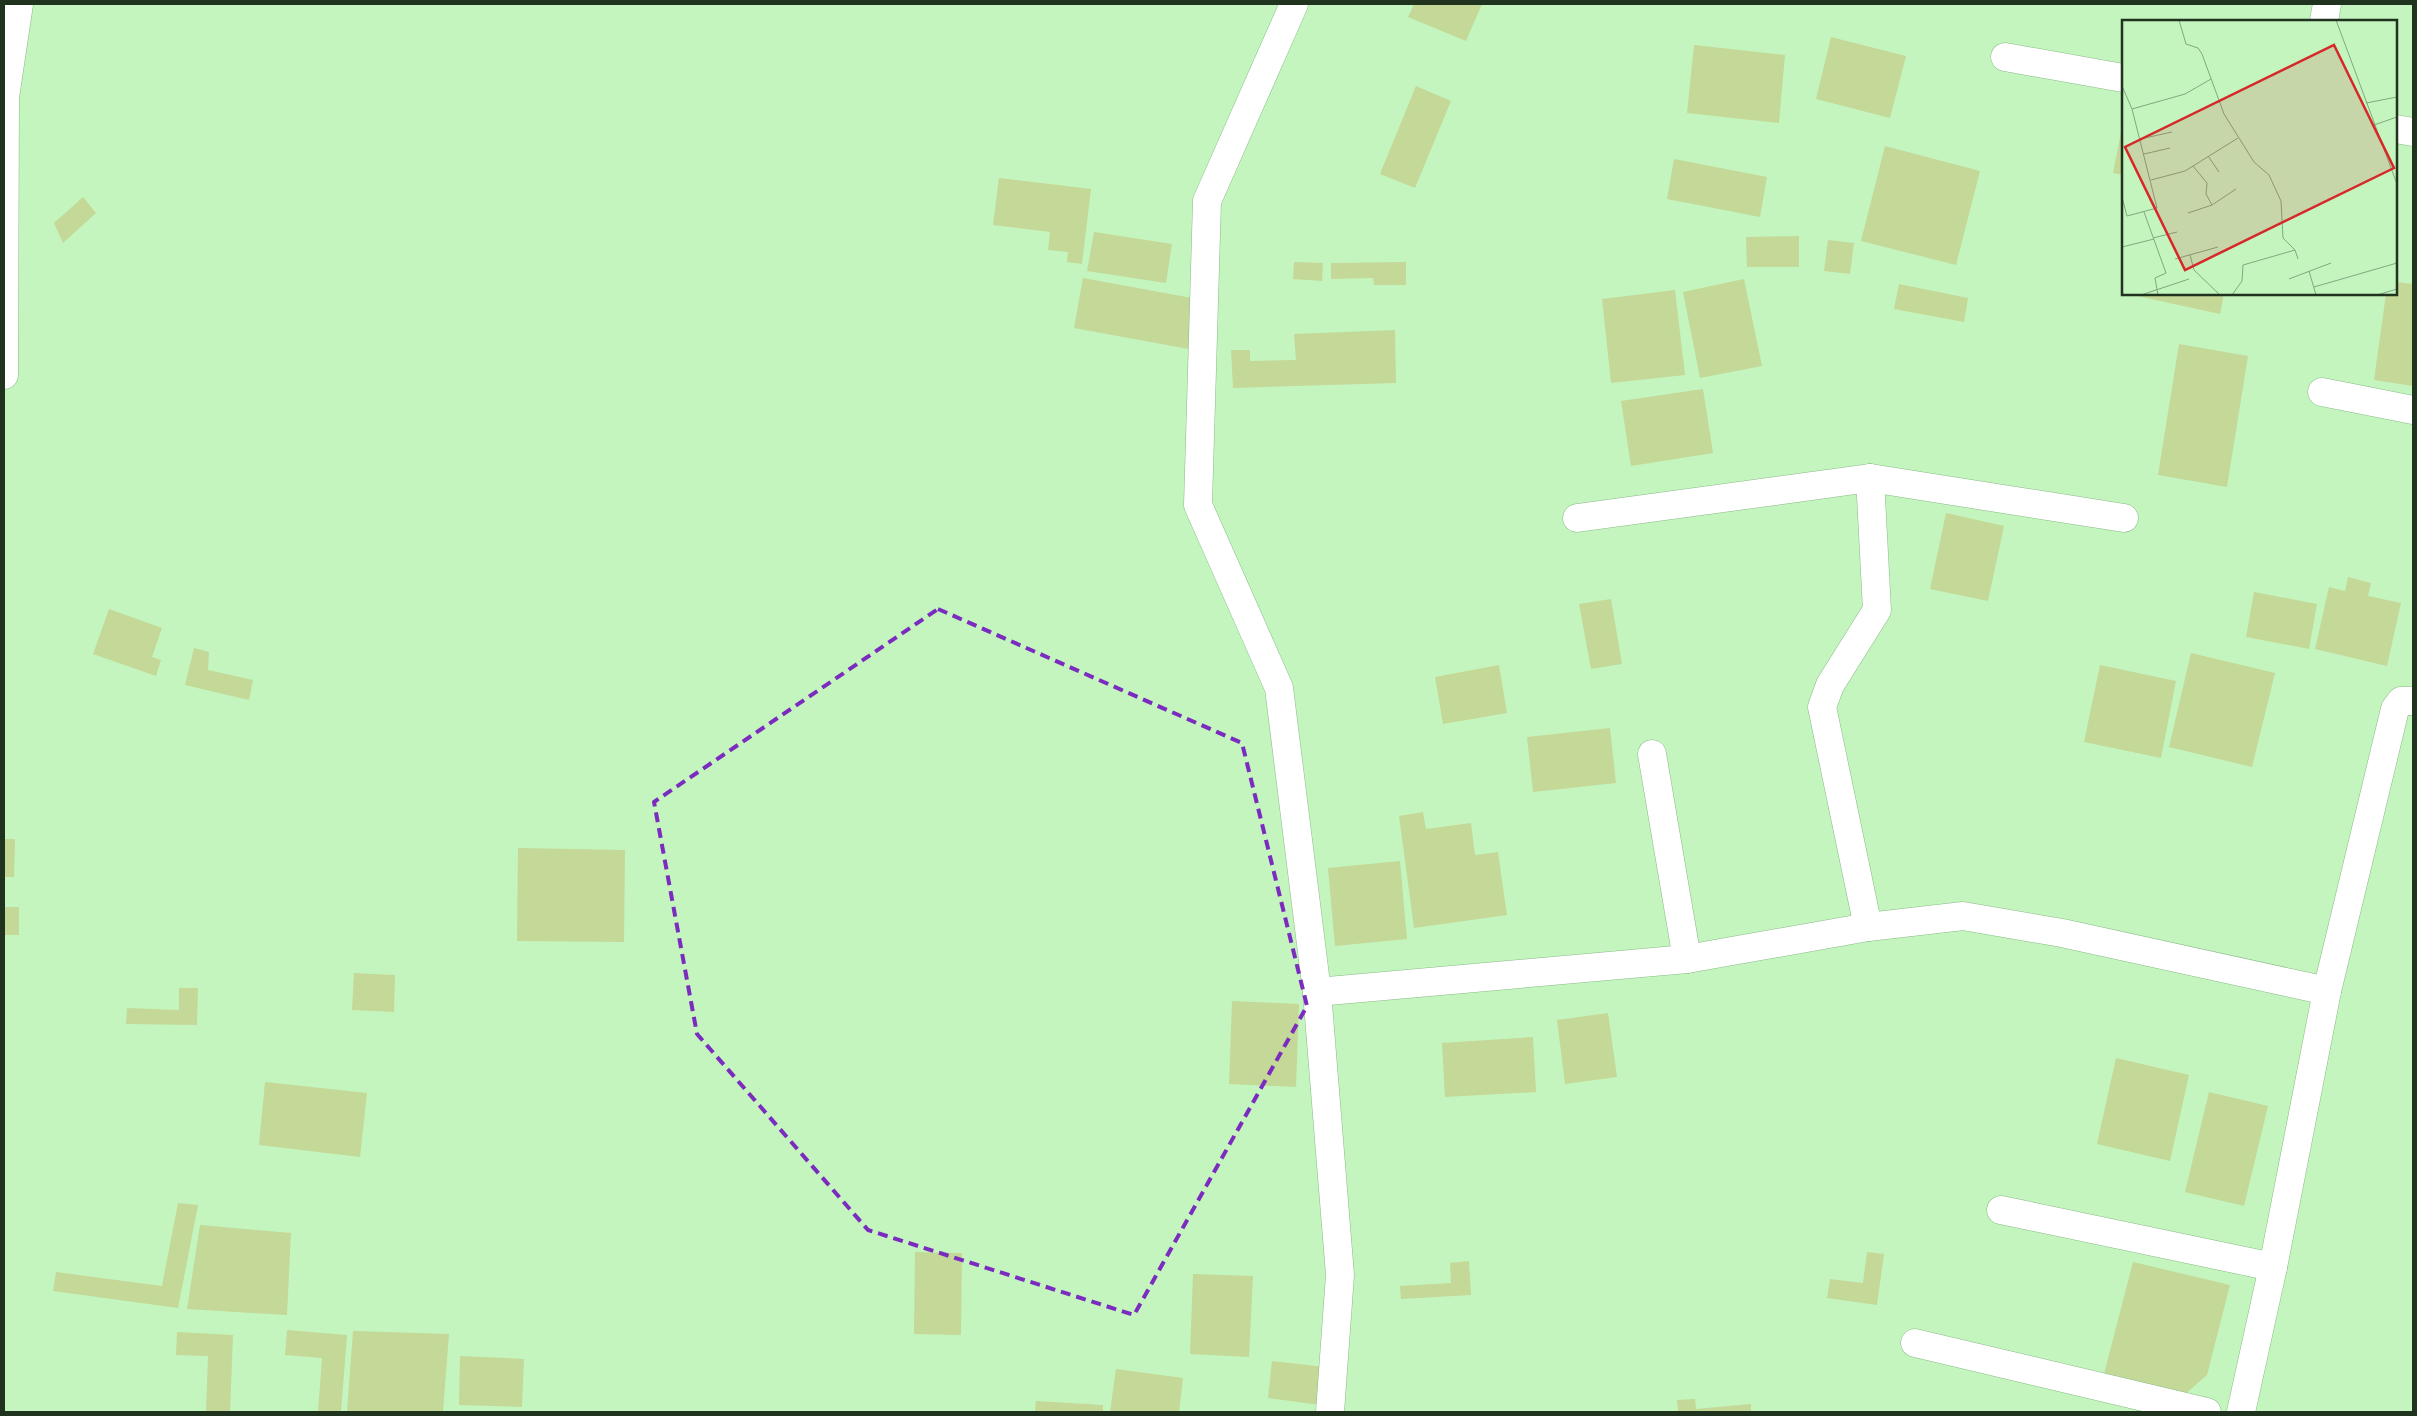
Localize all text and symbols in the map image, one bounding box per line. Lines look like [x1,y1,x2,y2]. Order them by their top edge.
inset map [2122,20,2397,295]

